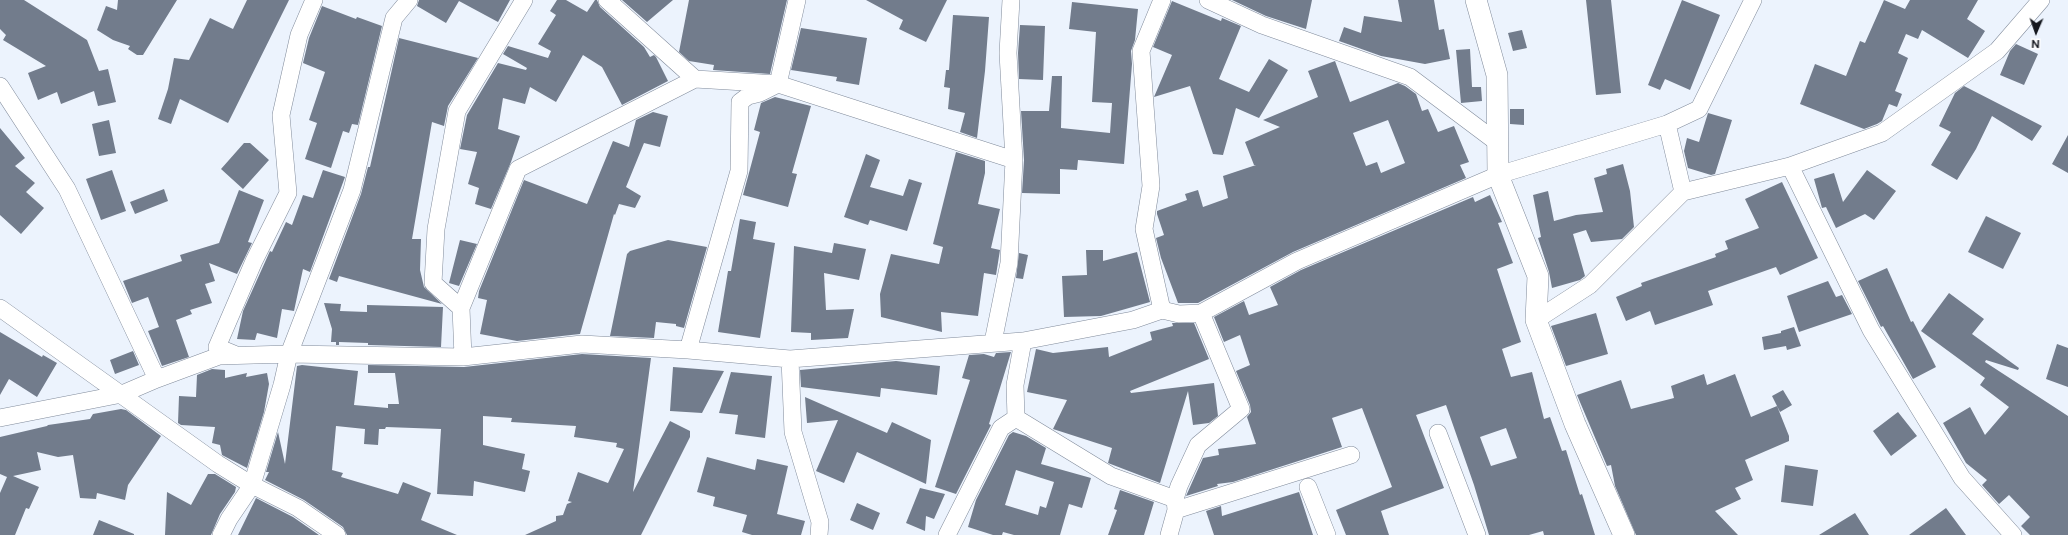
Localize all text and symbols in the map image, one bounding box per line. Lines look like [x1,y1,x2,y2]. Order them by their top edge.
north arrow [2016,12,2056,52]
text: N [2031,38,2040,50]

